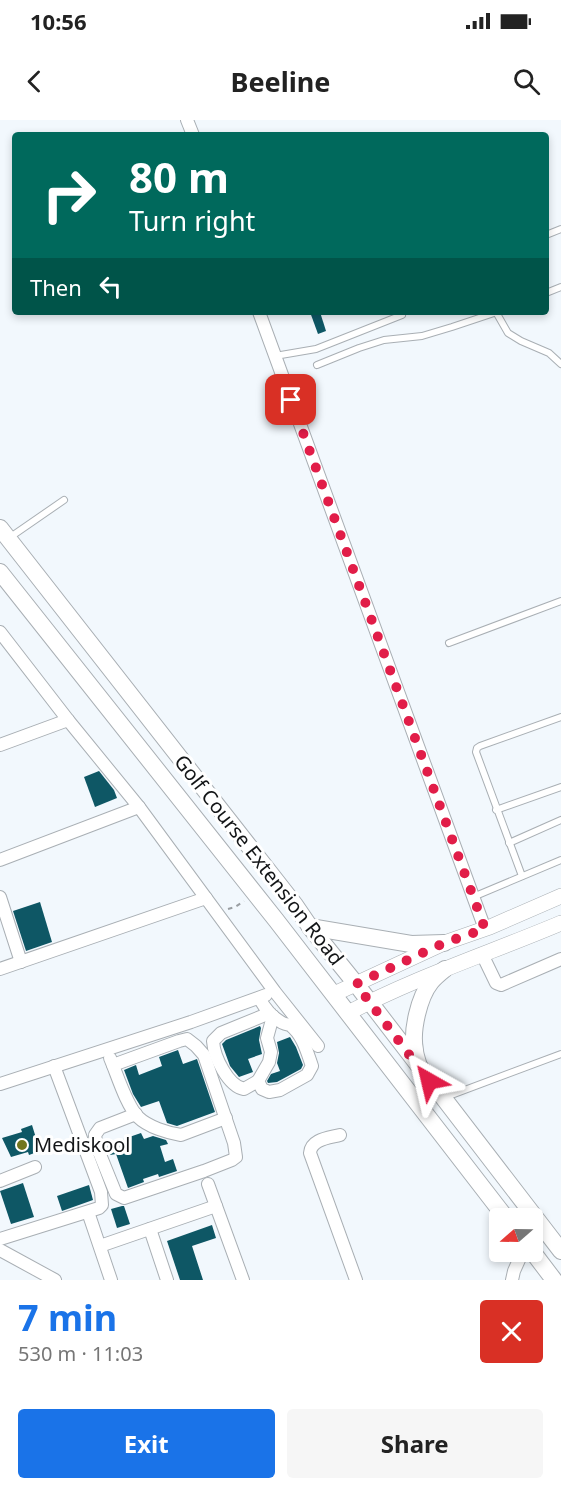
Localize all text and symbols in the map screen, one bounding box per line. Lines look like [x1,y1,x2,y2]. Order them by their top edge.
text: 10:56 [30,6,87,36]
text: Beeline [231,63,330,100]
icon: back [18,65,51,98]
icon: search [510,65,543,98]
text: 80 m [129,148,229,205]
icon: right [30,156,108,234]
text: Turn right [129,202,255,239]
icon: left [94,270,127,303]
text: Then [30,272,82,302]
pin [265,374,316,425]
icon: arrive [274,383,307,416]
street label: Golf Course Extension Road [169,749,350,971]
position arrow [397,1049,461,1113]
place label: Mediskool [34,1131,131,1158]
marker: Mediskool [15,1138,29,1152]
north arrow [489,1208,543,1262]
map controls [489,1208,543,1262]
text: 7 min [18,1293,117,1342]
button: close [480,1300,543,1363]
text: 530 m · 11:03 [18,1340,143,1367]
button: Exit [18,1409,275,1478]
button: Share [287,1409,543,1478]

